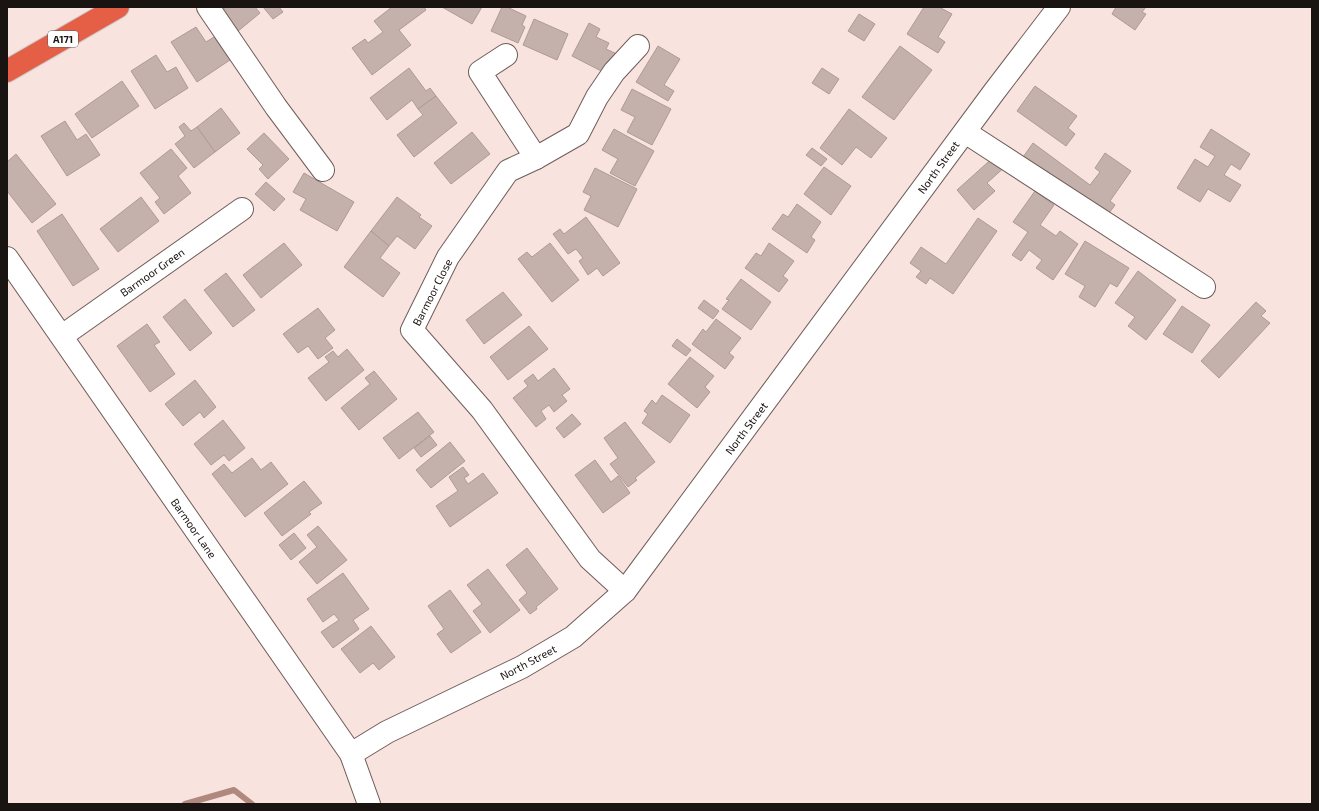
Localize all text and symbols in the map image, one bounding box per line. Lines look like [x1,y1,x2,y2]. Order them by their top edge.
road number: A171 [48,31,78,47]
street label: North Street [915,138,961,196]
street label: Barmoor Green [117,245,187,299]
street label: Barmoor Close [410,256,454,328]
street label: North Street [722,399,770,457]
street label: Barmoor Lane [169,496,219,560]
street label: North Street [498,642,558,682]

